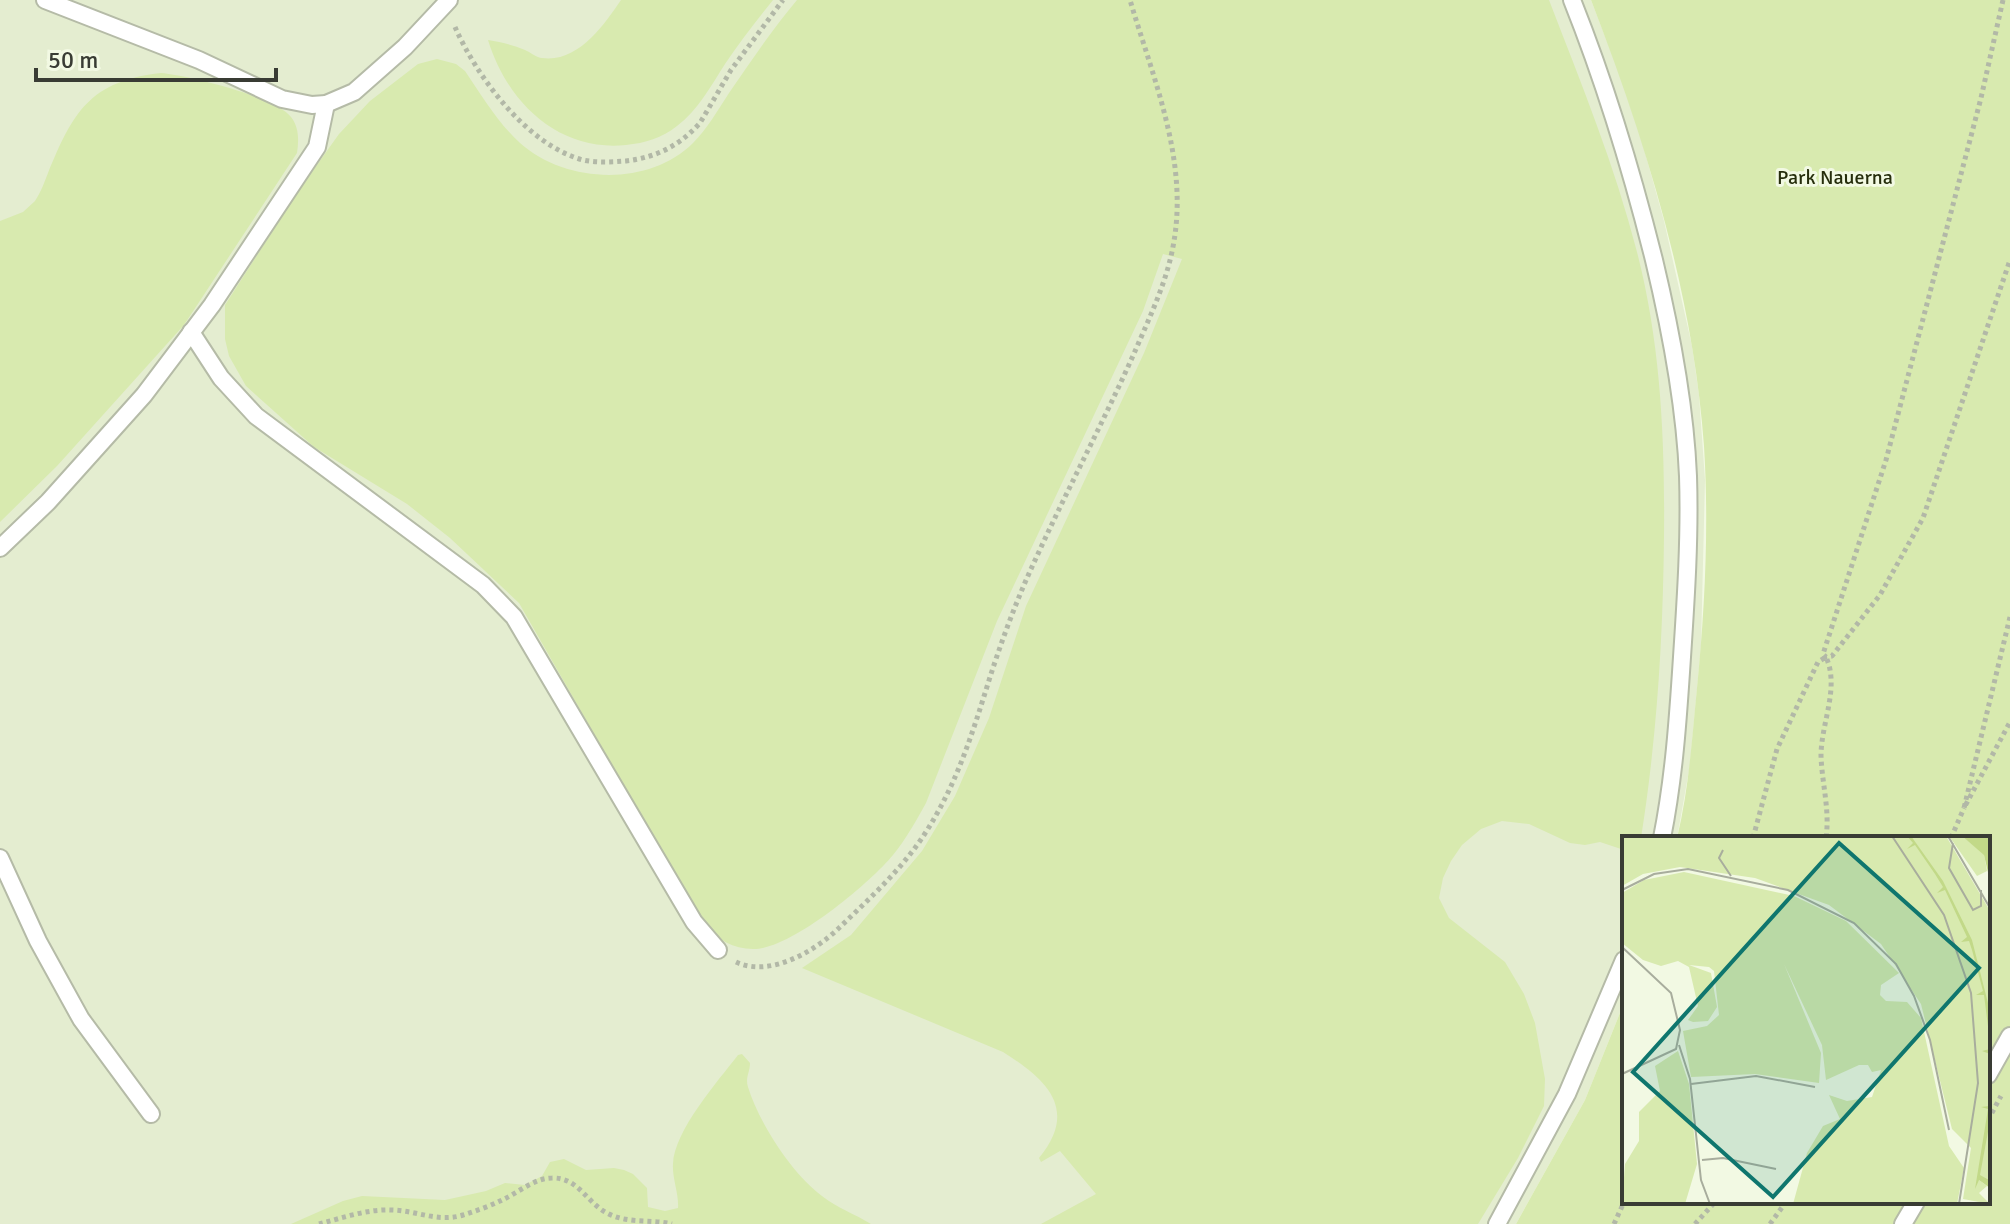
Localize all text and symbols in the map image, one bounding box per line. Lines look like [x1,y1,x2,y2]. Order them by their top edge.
scale bar [36,32,276,82]
text: 50 m [48,45,98,75]
park label: Park Nauerna [1777,165,1893,190]
inset map [1622,836,1990,1204]

